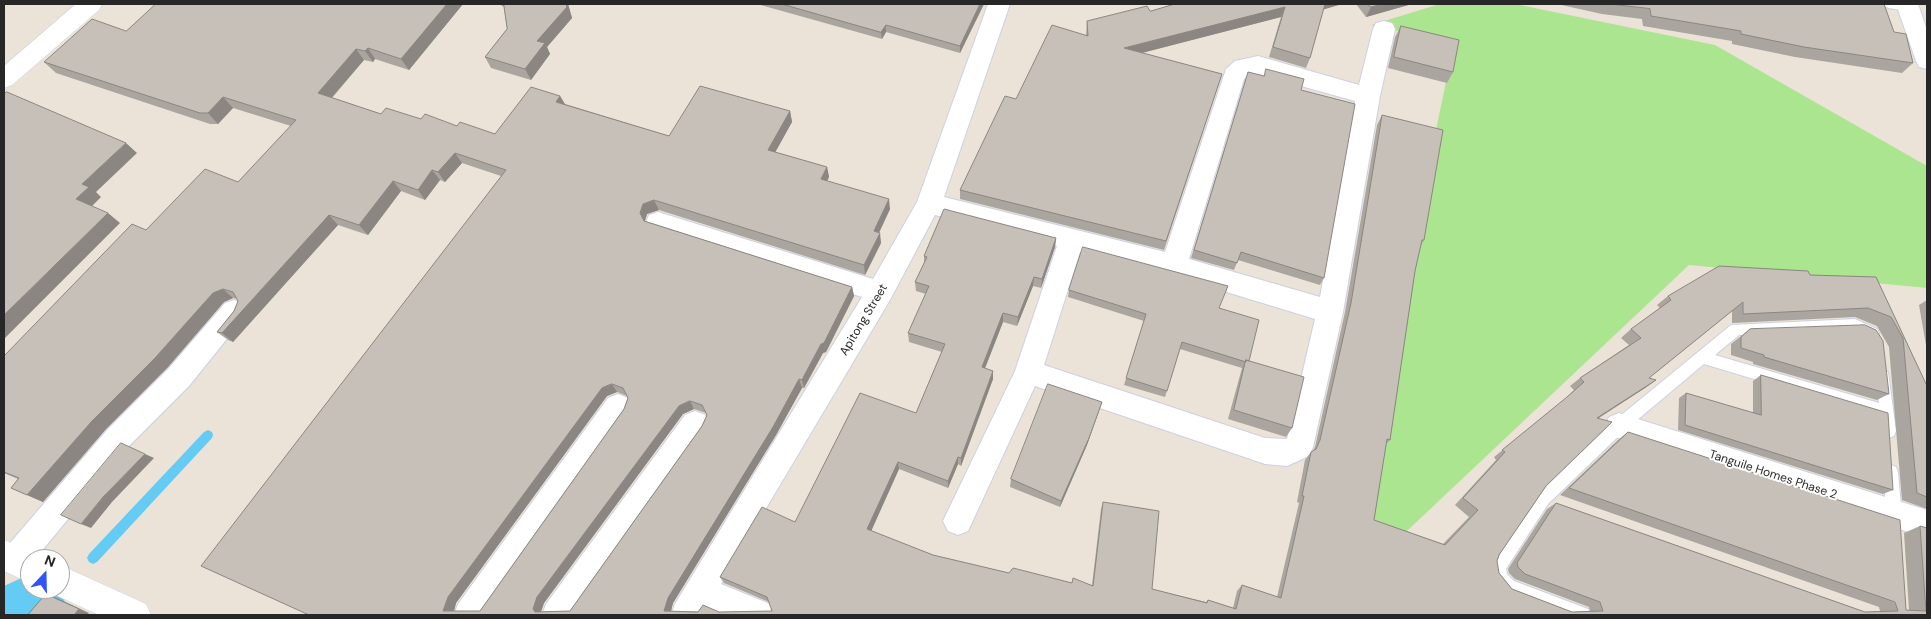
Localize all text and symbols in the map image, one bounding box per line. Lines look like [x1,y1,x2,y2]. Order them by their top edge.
street label: Apitong Street [837,282,891,358]
street label: Tanguile Homes Phase 2 [1707,447,1839,503]
north arrow [20,549,70,599]
text: N [42,551,58,571]

